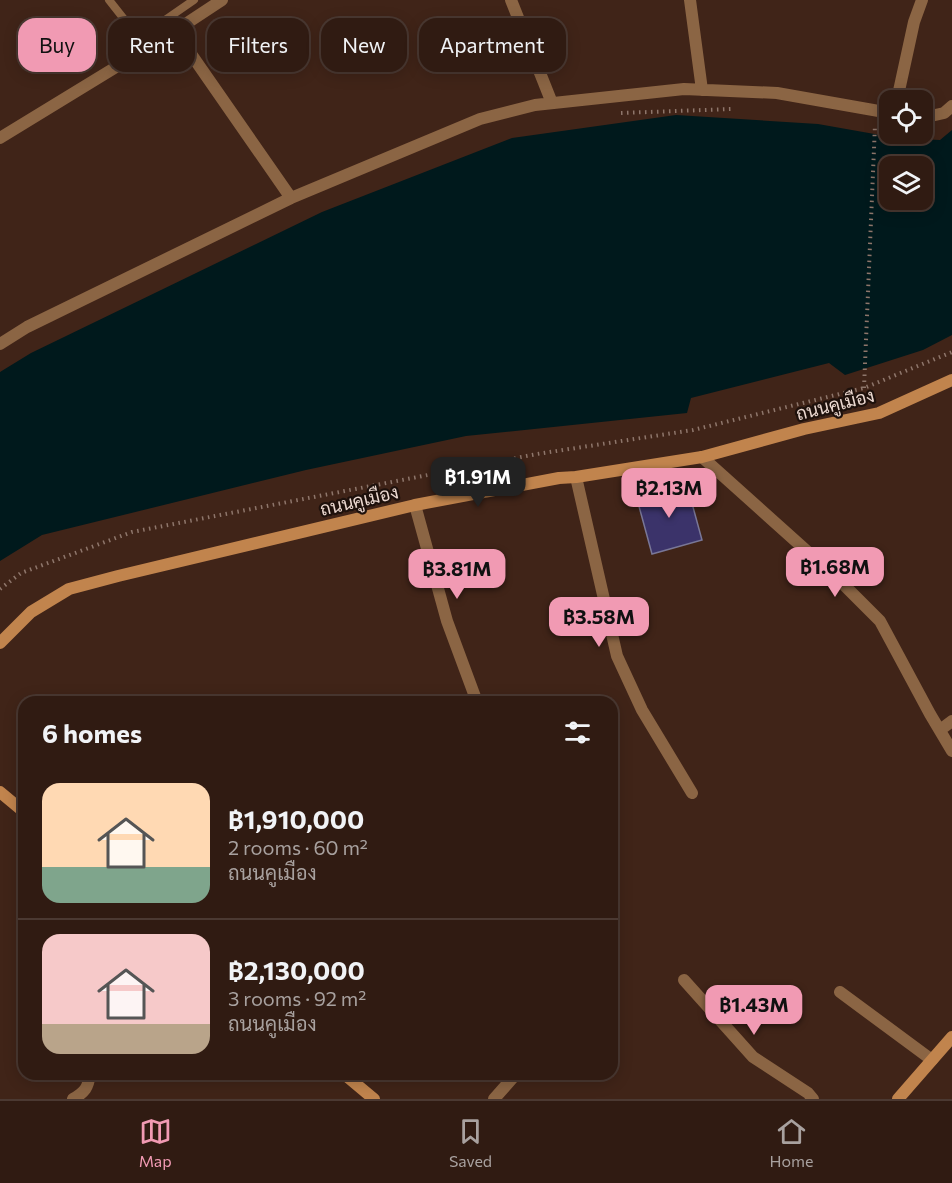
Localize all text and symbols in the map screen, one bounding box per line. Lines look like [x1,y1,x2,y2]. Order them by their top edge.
chip: Buy [18,18,96,72]
chip: Rent [108,18,195,72]
chip: Filters [207,18,309,72]
chip: New [321,18,407,72]
chip: Apartment [419,18,566,72]
map controls [879,90,933,210]
button: locate [879,90,933,144]
button: layers [879,156,933,210]
street label: ถนนคูเมือง [794,384,877,427]
pin: ฿1.91M [429,457,527,508]
text: ฿1.91M [445,464,511,488]
pin: ฿2.13M [620,468,718,519]
text: ฿2.13M [635,475,703,499]
street label: ถนนคูเมือง [318,480,401,523]
pin: ฿1.68M [786,547,884,598]
pin: ฿3.81M [408,549,506,600]
text: ฿1.68M [800,554,870,578]
text: ฿3.81M [422,556,492,580]
pin: ฿3.58M [550,597,648,648]
text: ฿3.58M [563,604,635,628]
icon: filters [561,716,594,749]
text: 6 homes [42,717,142,748]
text: ฿1,910,000 [228,803,364,834]
icon: home [90,807,162,879]
text: 2 rooms · 60 m² [228,835,368,859]
text: ถนนคูเมือง [228,860,316,884]
text: ฿2,130,000 [228,954,365,985]
icon: home [90,958,162,1030]
pin: ฿1.43M [705,985,803,1036]
text: 3 rooms · 92 m² [228,986,366,1010]
text: ฿1.43M [719,992,789,1016]
text: ถนนคูเมือง [228,1011,316,1035]
tab: Map [139,1115,172,1170]
tab: Saved [449,1115,492,1170]
tab: Home [769,1115,813,1170]

